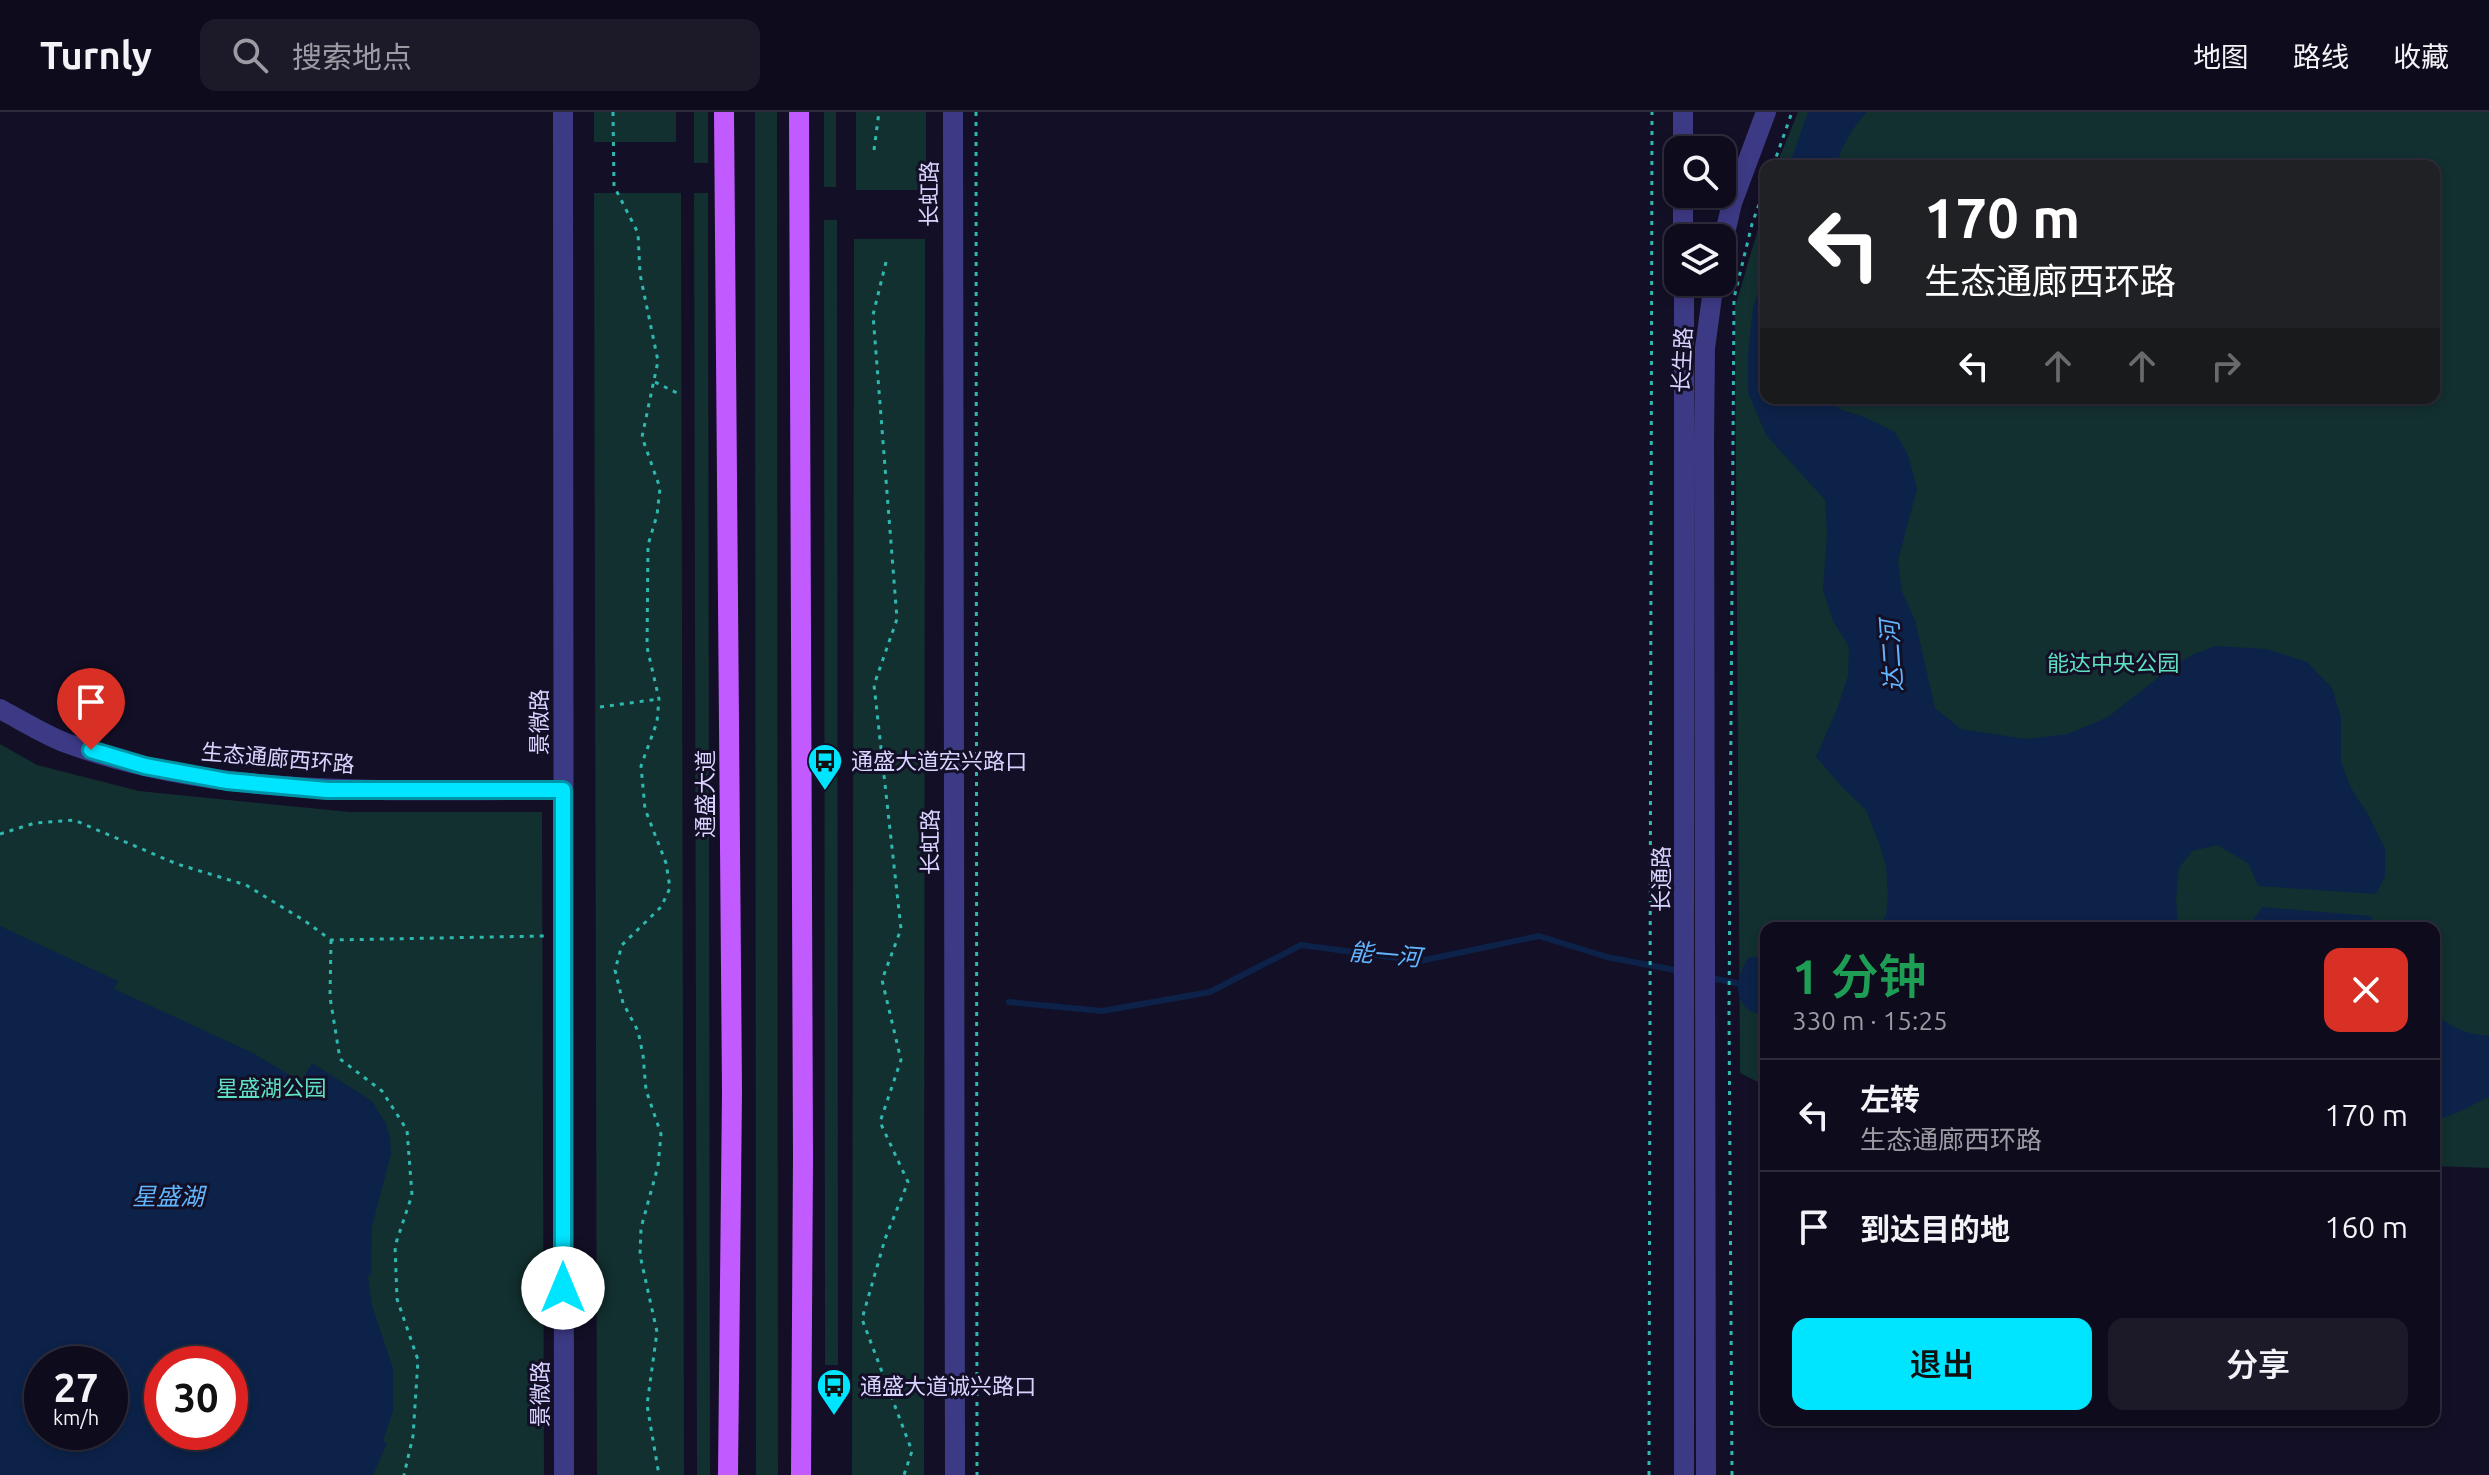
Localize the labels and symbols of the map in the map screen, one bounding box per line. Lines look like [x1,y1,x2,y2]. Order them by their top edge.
street label: 长虹路 [916,161,941,227]
street label: 长生路 [1667,326,1696,394]
water label: 达二河 [1875,615,1907,693]
park label: 能达中央公园 [2047,650,2179,675]
pin [57,668,125,750]
street label: 景微路 [526,689,551,755]
street label: 生态通廊西环路 [200,738,356,777]
bus stop icon: 通盛大道宏兴路口 [806,742,844,792]
place label: 通盛大道宏兴路口 [851,748,1027,773]
street label: 通盛大道 [692,750,717,838]
street label: 长虹路 [917,809,942,875]
street label: 长通路 [1648,846,1673,912]
water label: 能一河 [1348,938,1426,971]
park label: 星盛湖公园 [216,1075,326,1100]
water label: 星盛湖 [132,1183,208,1210]
position arrow [521,1246,605,1330]
speed limit sign: 30 [144,1346,248,1450]
street label: 景微路 [527,1361,552,1427]
bus stop icon: 通盛大道诚兴路口 [815,1367,853,1417]
place label: 通盛大道诚兴路口 [860,1373,1036,1398]

